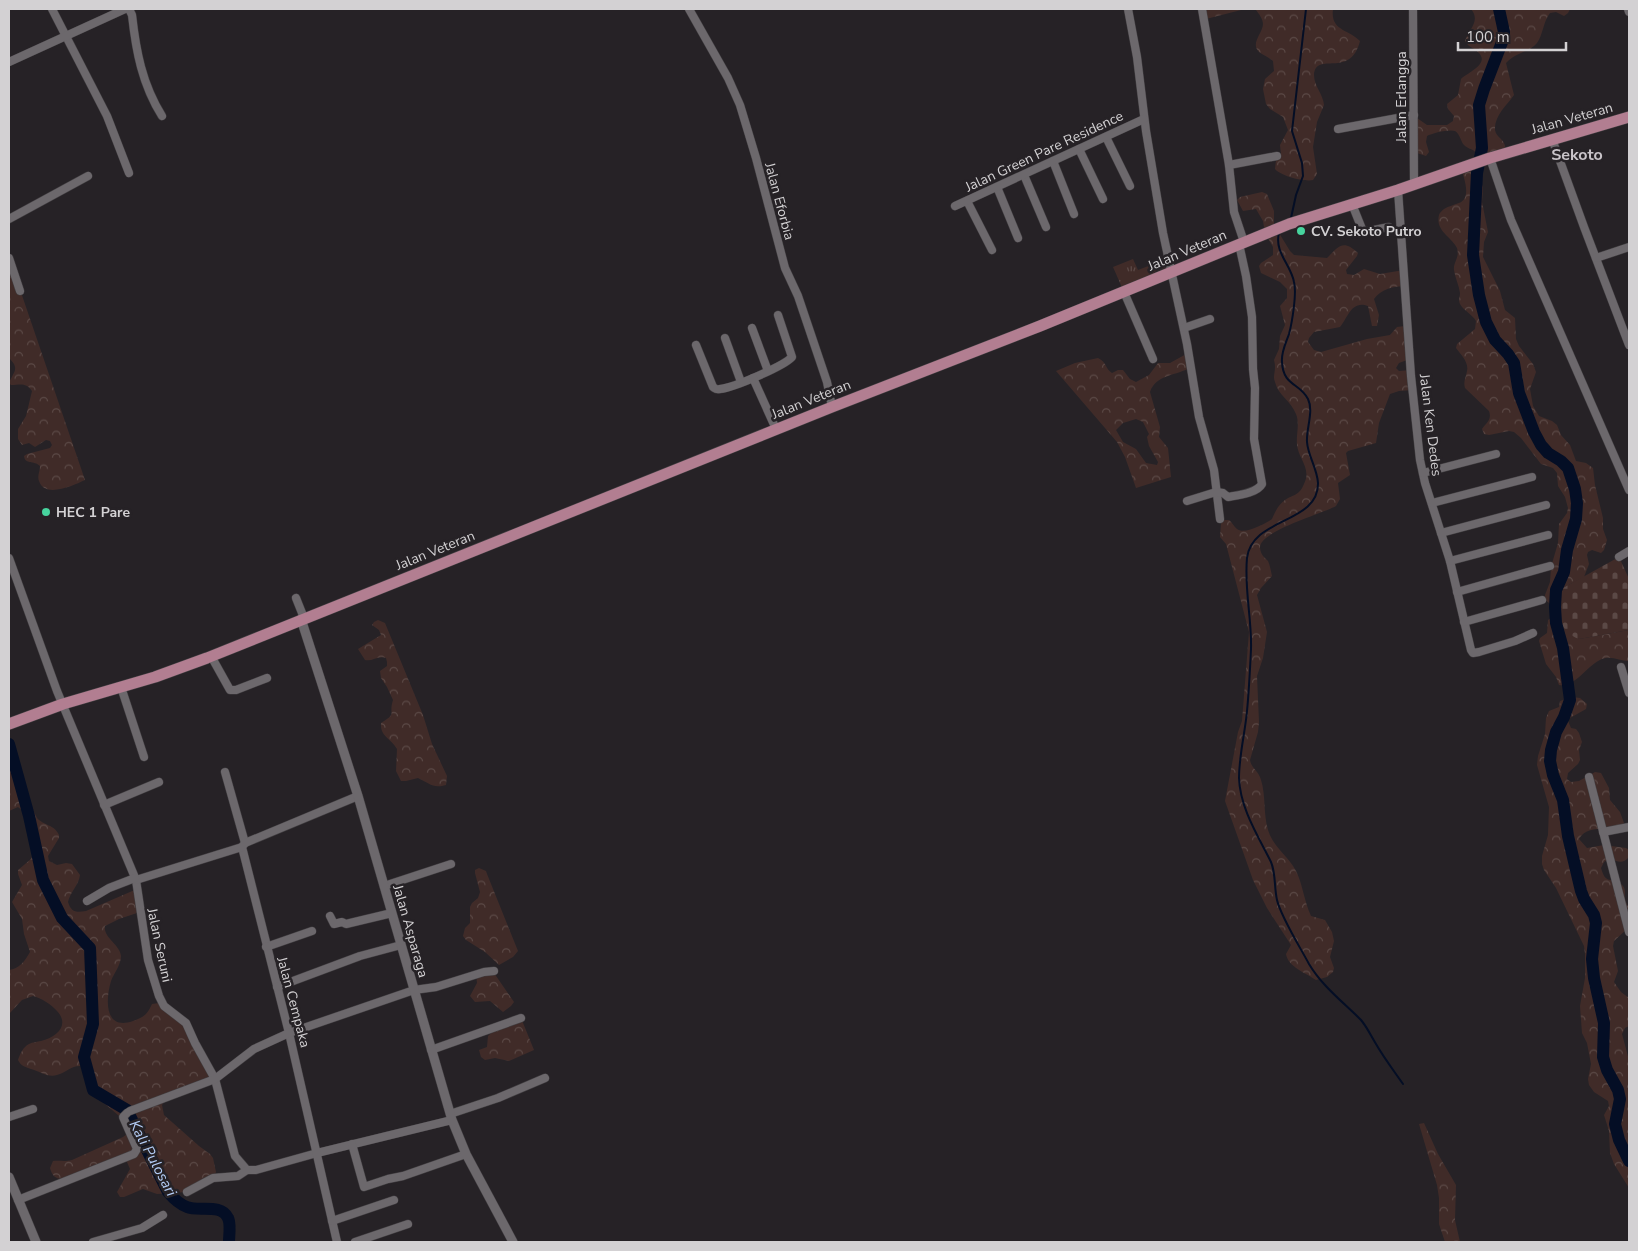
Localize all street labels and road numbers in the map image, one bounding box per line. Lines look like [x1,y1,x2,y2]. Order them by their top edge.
street label: Jalan Erlangga [1392,51,1411,144]
street label: Jalan Veteran [1528,98,1615,139]
street label: Jalan Green Pare Residence [961,106,1126,197]
street label: Jalan Eforbia [760,159,799,242]
street label: Jalan Veteran [1144,225,1230,276]
street label: Jalan Ken Dedes [1415,372,1446,478]
street label: Jalan Veteran [768,375,854,424]
street label: Jalan Veteran [392,526,478,575]
street label: Jalan Asparaga [388,882,433,980]
street label: Jalan Seruni [142,905,177,984]
street label: Jalan Cempaka [272,954,315,1050]

